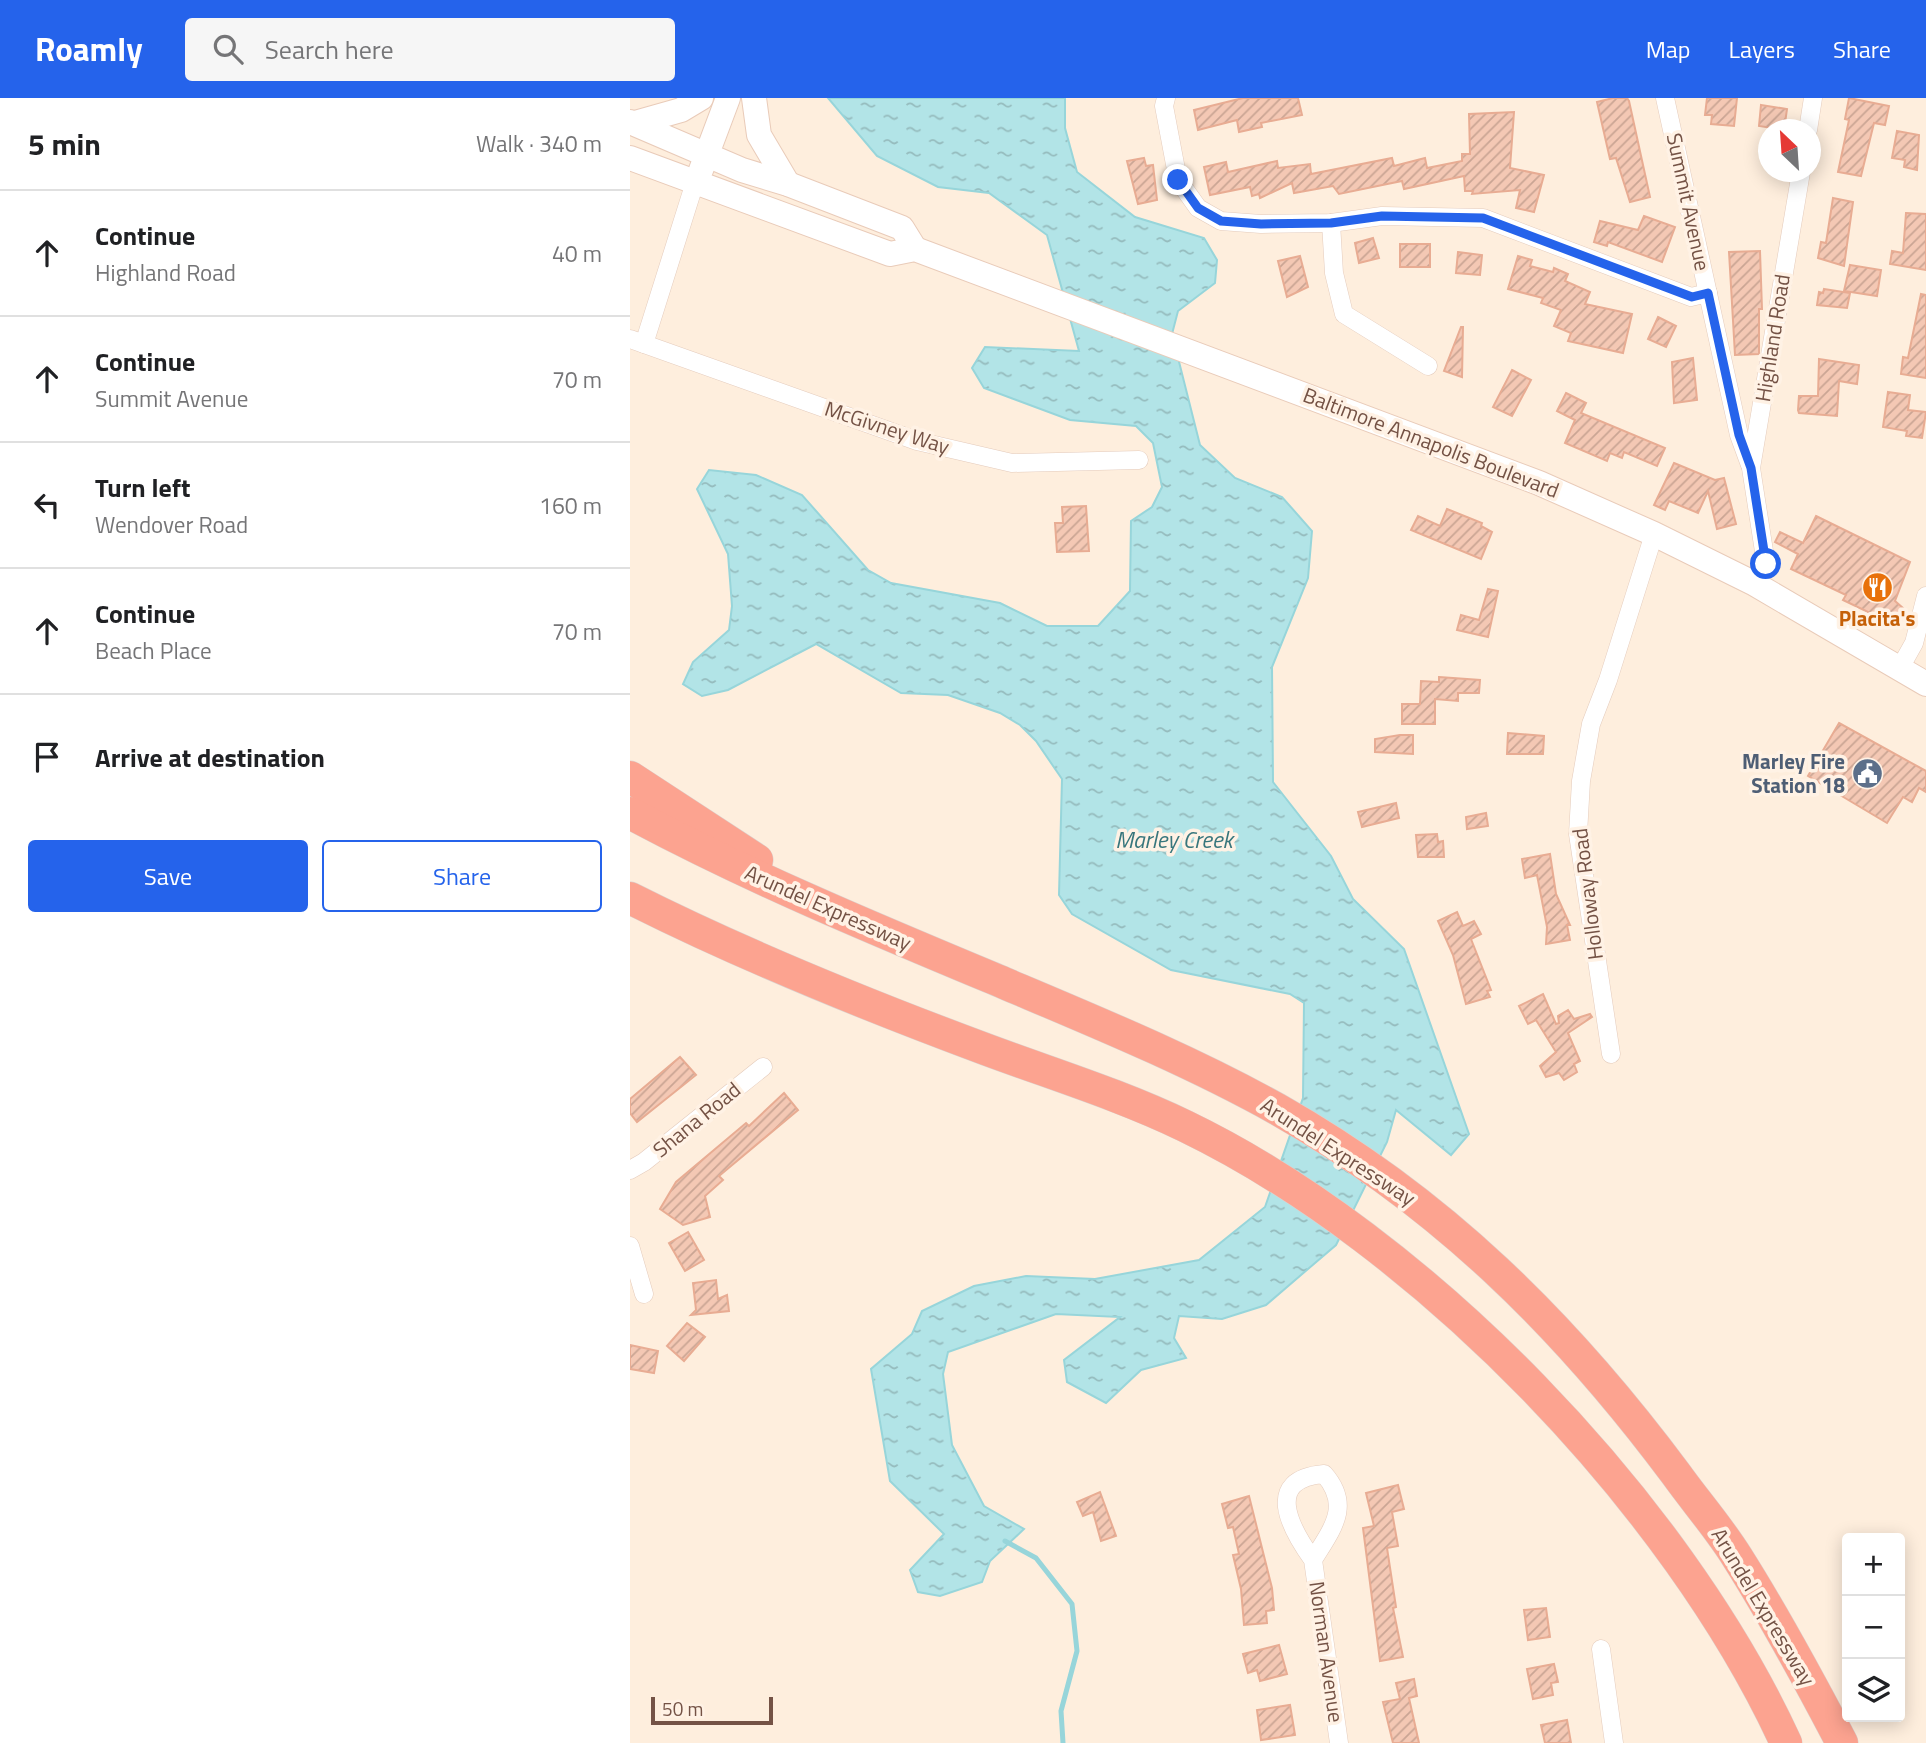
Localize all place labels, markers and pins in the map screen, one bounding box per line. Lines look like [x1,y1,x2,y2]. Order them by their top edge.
restaurant icon: Placita's [1860,570,1894,604]
place label: Placita's [1839,602,1915,634]
place label: Marley Fire Station 18 [1742,745,1845,801]
public building icon: Marley Fire Station 18 [1851,757,1885,791]

